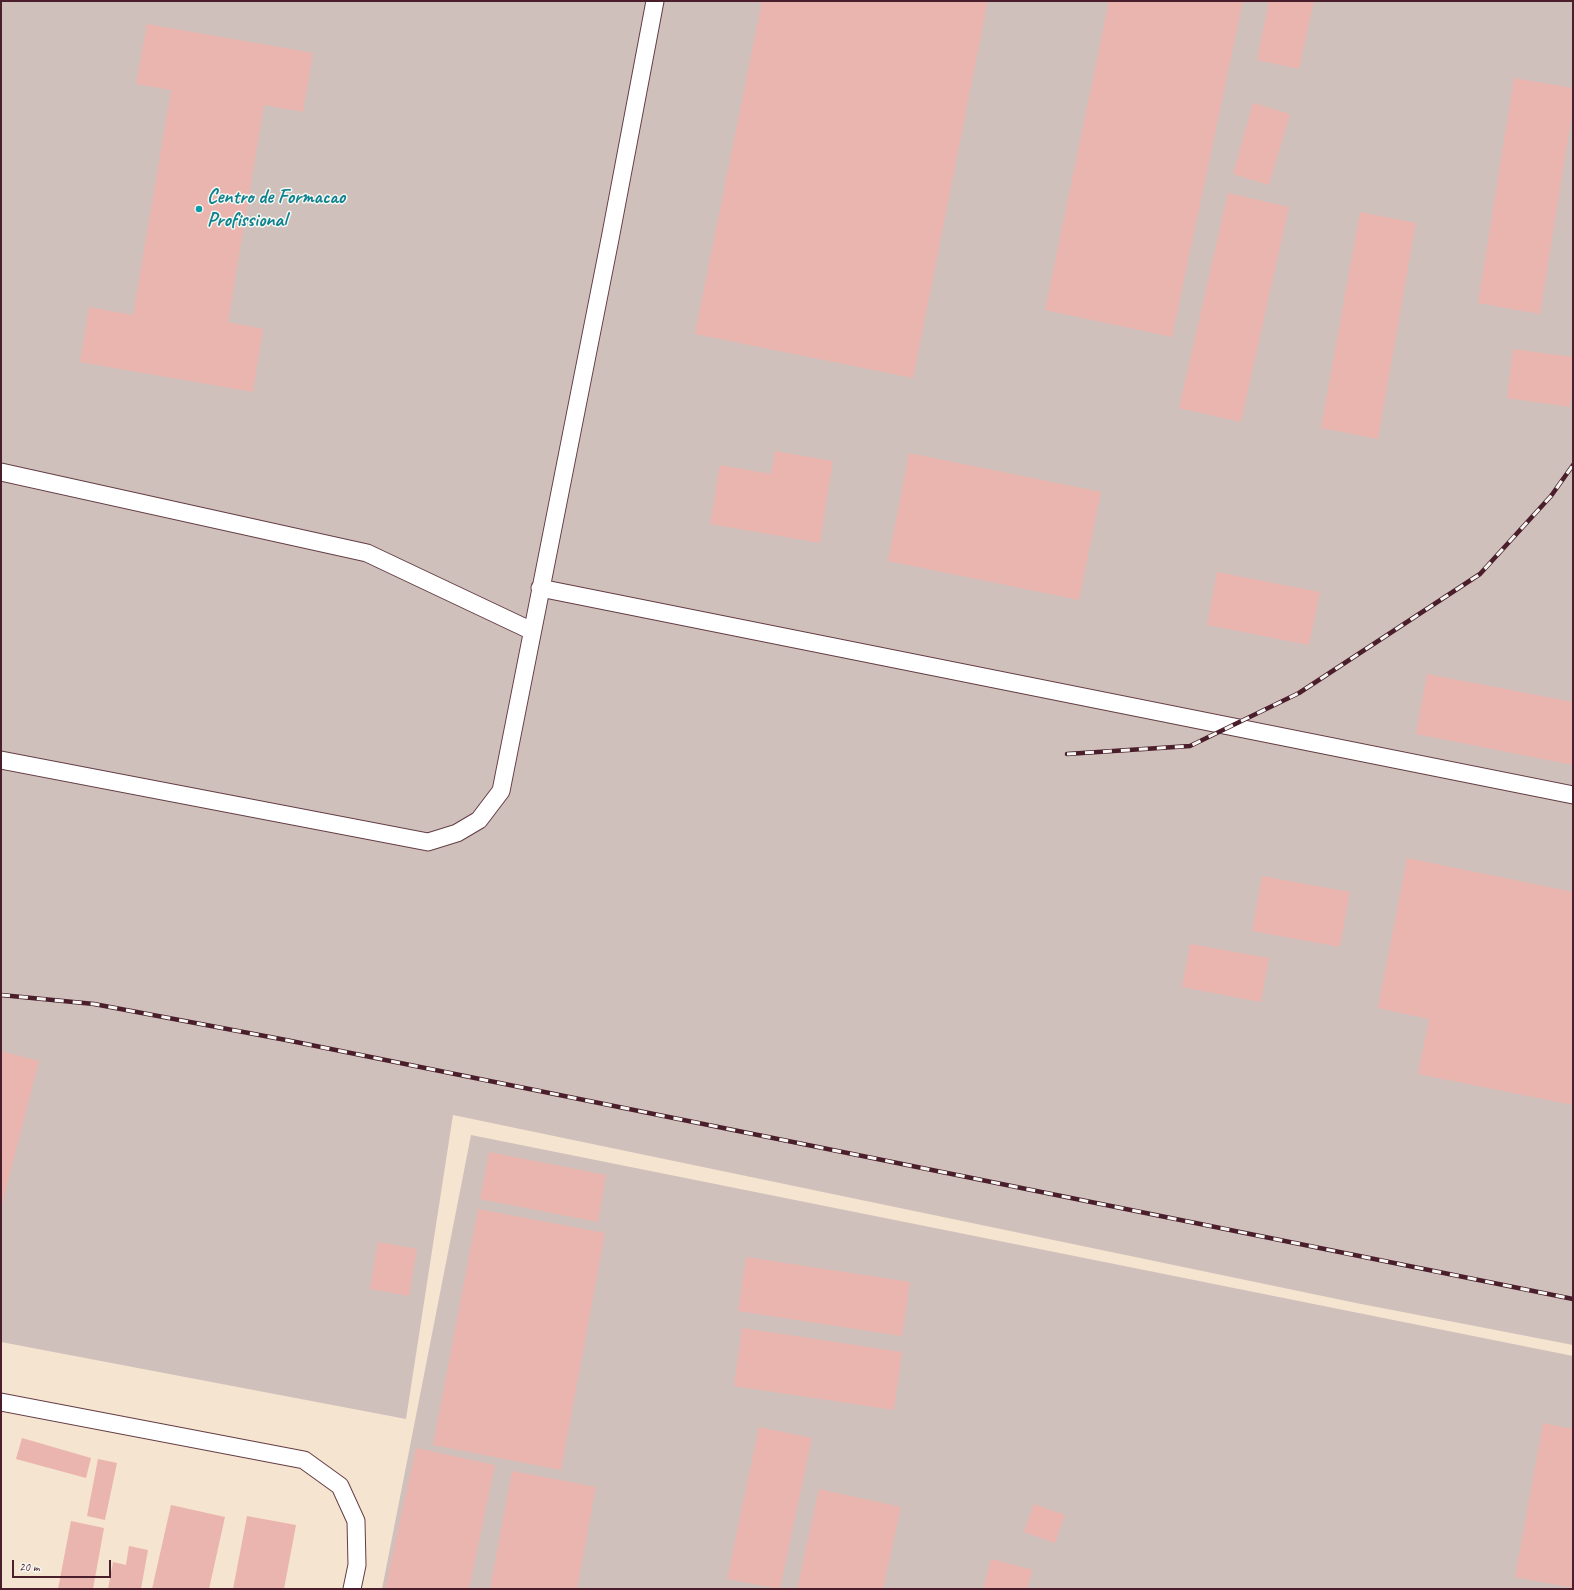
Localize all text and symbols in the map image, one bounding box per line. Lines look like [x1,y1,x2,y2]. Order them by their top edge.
place label: Centro de Formacao Profissional [207,186,345,233]
marker: Centro de Formacao Profissional [194,204,204,214]
scale bar [14,1552,113,1578]
text: 20 m [19,1559,39,1575]

